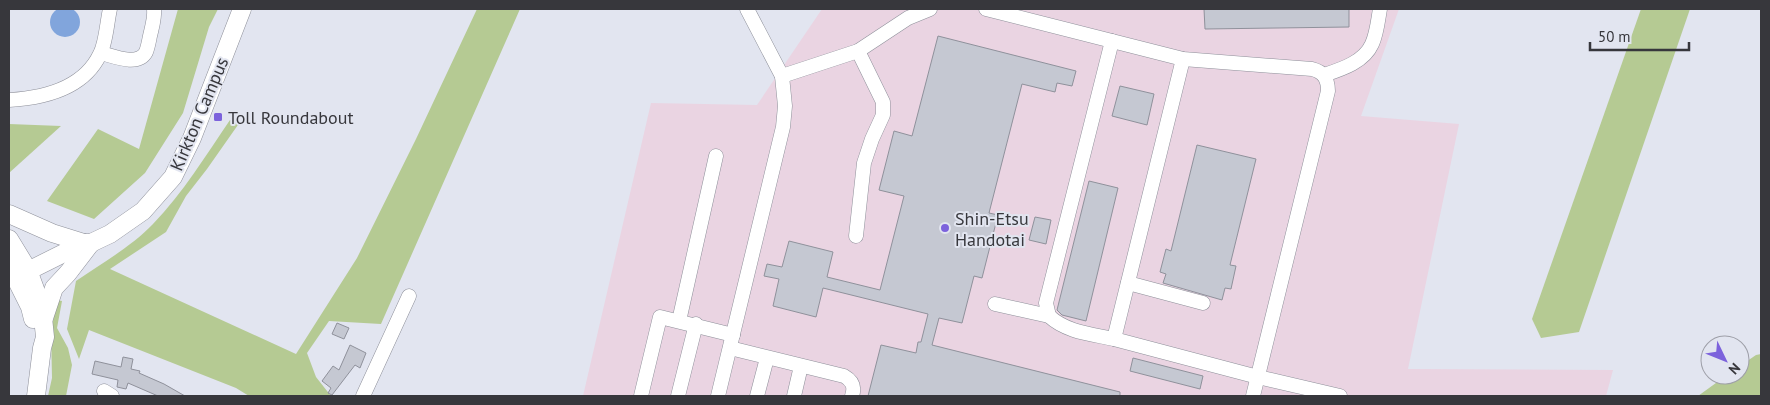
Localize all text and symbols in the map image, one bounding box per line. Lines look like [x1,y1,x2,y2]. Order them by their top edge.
scale bar [1590,20,1689,52]
text: 50 m [1598,27,1631,46]
street label: Kirkton Campus [165,54,233,174]
place label: Toll Roundabout [228,106,353,129]
marker: Toll Roundabout [212,111,224,123]
place label: Shin-Etsu Handotai [955,207,1029,251]
marker: Shin-Etsu Handotai [939,222,951,234]
north arrow [1700,335,1750,385]
text: N [1725,359,1744,378]

